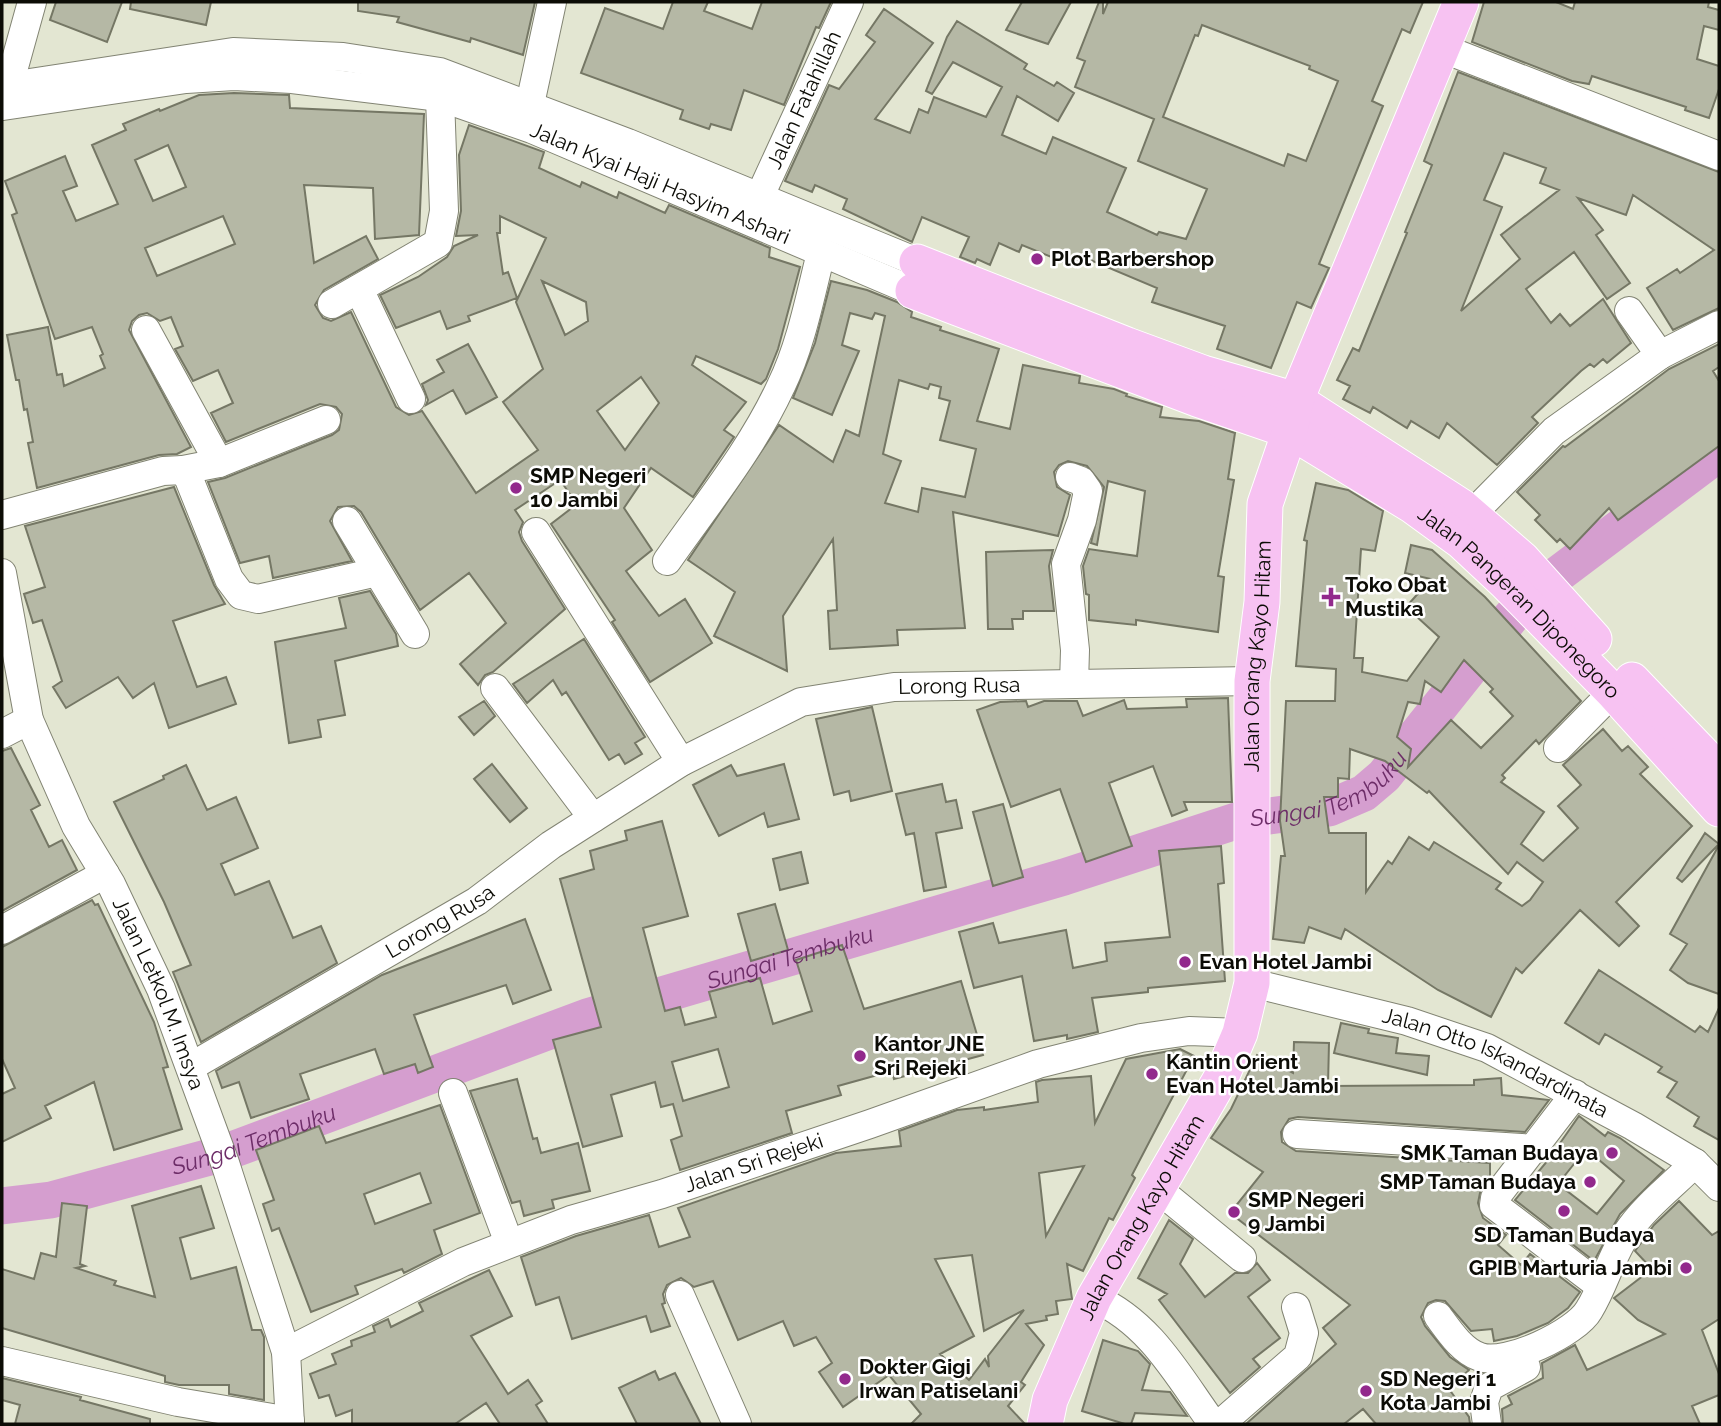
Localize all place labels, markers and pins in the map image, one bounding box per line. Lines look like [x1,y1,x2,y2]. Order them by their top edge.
place label: Plot Barbershop [1051,246,1214,271]
marker: Plot Barbershop [1029,251,1045,267]
place label: SMP Negeri 10 Jambi [530,463,646,512]
marker: SMP Negeri 10 Jambi [508,480,524,496]
place label: Toko Obat Mustika [1345,572,1447,621]
marker: Toko Obat Mustika [1323,589,1339,605]
place label: Evan Hotel Jambi [1199,949,1372,974]
marker: Evan Hotel Jambi [1177,954,1193,970]
place label: Kantor JNE Sri Rejeki [874,1031,984,1080]
marker: Kantor JNE Sri Rejeki [852,1048,868,1064]
place label: Kantin Orient Evan Hotel Jambi [1166,1049,1339,1098]
marker: Kantin Orient Evan Hotel Jambi [1144,1066,1160,1082]
place label: SMK Taman Budaya [1400,1140,1598,1165]
marker: SMK Taman Budaya [1604,1145,1620,1161]
place label: SMP Taman Budaya [1380,1169,1576,1194]
marker: SMP Taman Budaya [1582,1174,1598,1190]
place label: SMP Negeri 9 Jambi [1248,1187,1364,1236]
marker: SD Taman Budaya [1556,1203,1572,1219]
marker: SMP Negeri 9 Jambi [1226,1204,1242,1220]
place label: SD Taman Budaya [1474,1222,1654,1247]
place label: GPIB Marturia Jambi [1469,1255,1672,1280]
marker: GPIB Marturia Jambi [1678,1260,1694,1276]
place label: Dokter Gigi Irwan Patiselani [859,1354,1018,1403]
place label: SD Negeri 1 Kota Jambi [1380,1366,1496,1415]
marker: Dokter Gigi Irwan Patiselani [837,1371,853,1387]
marker: SD Negeri 1 Kota Jambi [1358,1383,1374,1399]

